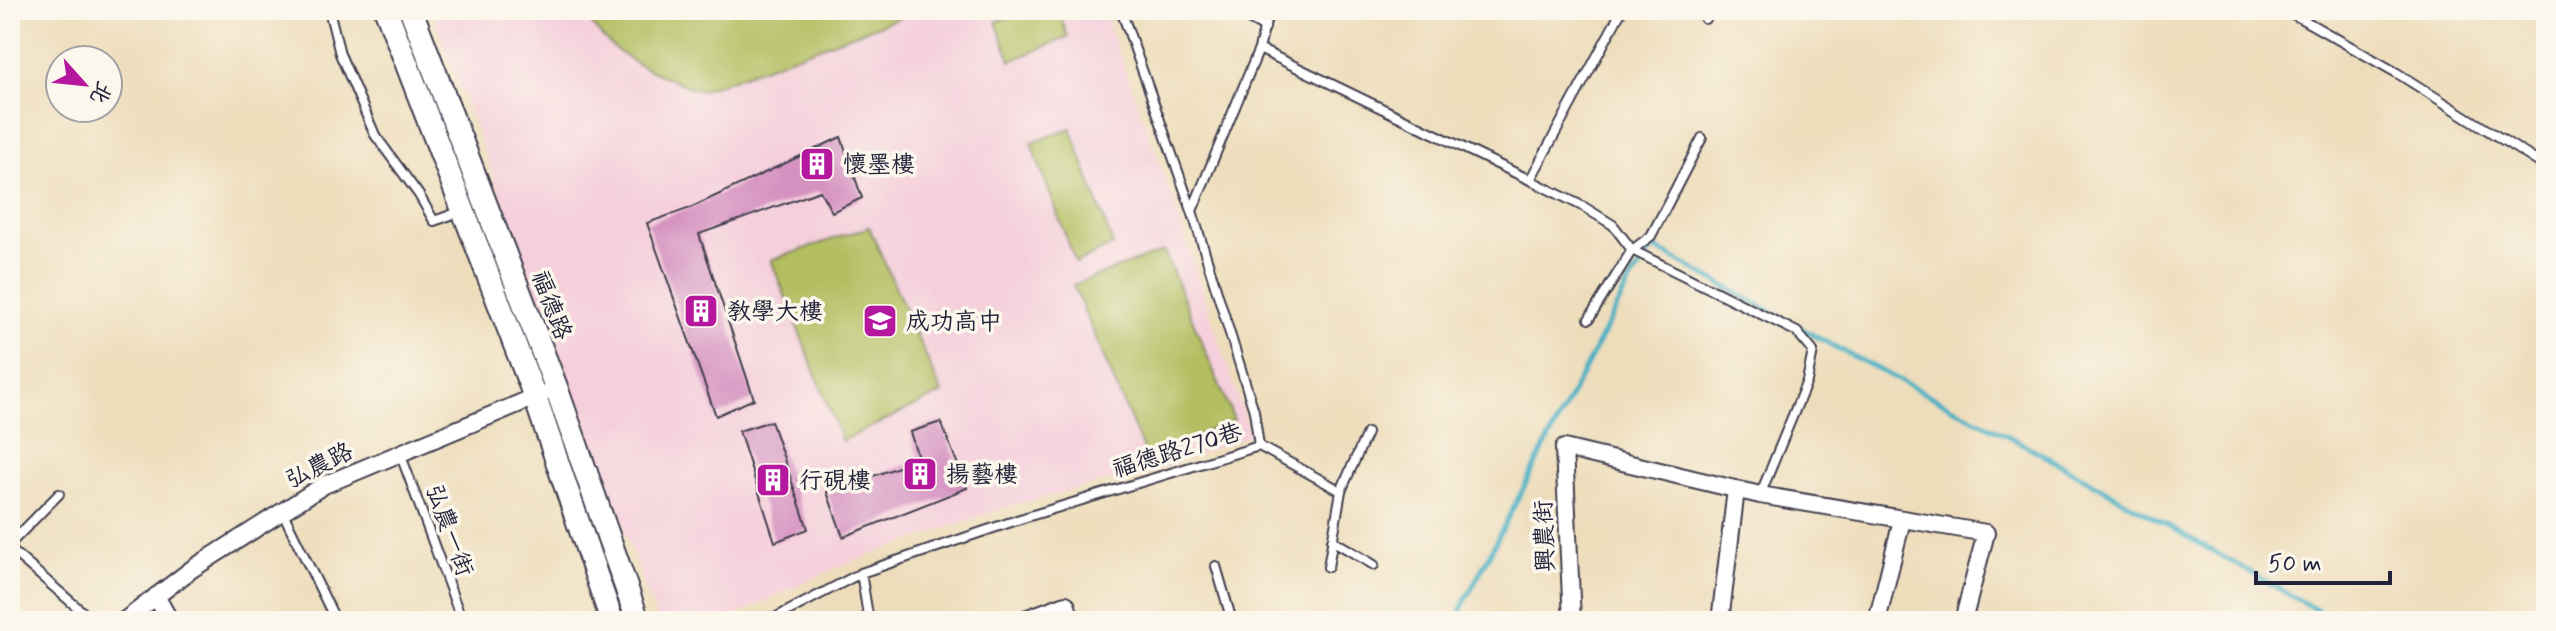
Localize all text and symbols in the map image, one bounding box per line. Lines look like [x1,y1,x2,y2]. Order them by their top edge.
north arrow [44,44,124,124]
text: 北 [83,76,118,108]
building icon: 懷墨樓 [798,145,836,183]
place label: 懷墨樓 [843,150,915,181]
street label: 福德路 [523,266,578,345]
building icon: 教學大樓 [682,292,720,330]
place label: 教學大樓 [727,297,823,328]
school or university icon: 成功高中 [861,302,899,340]
place label: 成功高中 [906,307,1002,338]
street label: 福德路270巷 [1109,417,1246,486]
street label: 弘農路 [281,436,359,496]
building icon: 揚藝樓 [901,455,939,493]
place label: 揚藝樓 [946,460,1018,491]
building icon: 行硯樓 [754,461,792,499]
place label: 行硯樓 [799,466,871,497]
street label: 弘農一街 [418,480,480,581]
street label: 興農街 [1529,499,1562,572]
scale bar [2256,535,2390,585]
text: 50 m [2268,549,2322,580]

